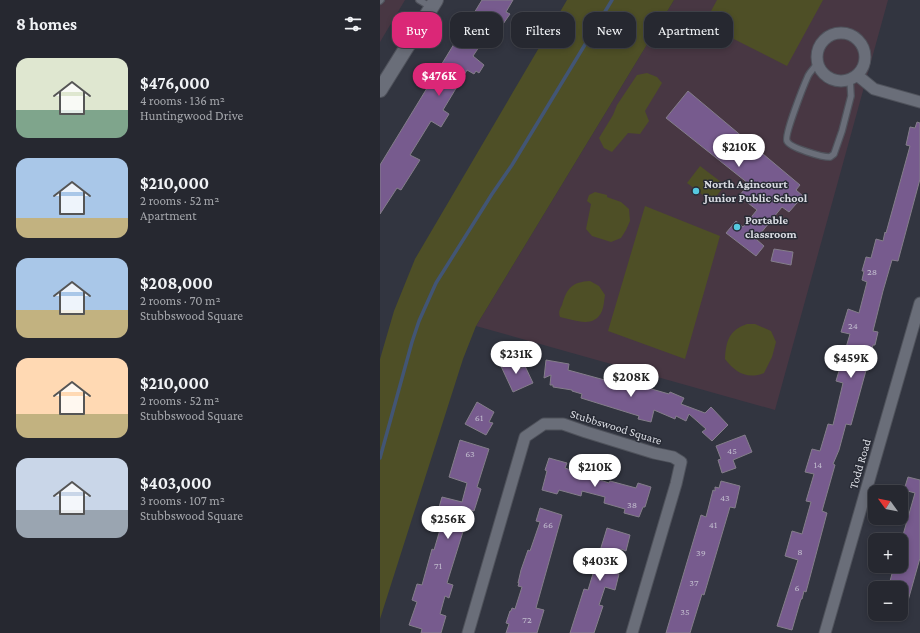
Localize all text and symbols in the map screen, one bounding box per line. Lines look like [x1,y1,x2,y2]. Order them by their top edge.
chip: Buy [392,12,442,48]
chip: Rent [450,12,503,48]
chip: Filters [511,12,575,48]
chip: New [583,12,636,48]
chip: Apartment [644,12,733,48]
icon: filters [342,13,364,35]
text: 8 homes [16,15,77,34]
pin: $476K [411,63,467,97]
text: $476K [422,68,456,83]
icon: home [48,74,96,122]
text: $476,000 [140,74,210,93]
text: 4 rooms · 136 m² [140,93,225,108]
text: Huntingwood Drive [140,108,243,123]
pin: $210K [711,134,767,168]
text: $210K [722,139,756,154]
icon: home [48,174,96,222]
text: $210,000 [140,174,209,193]
place label: North Agincourt Junior Public School [702,177,808,205]
marker: North Agincourt Junior Public School [691,186,701,196]
text: 2 rooms · 52 m² [140,193,219,208]
text: Apartment [140,208,197,223]
place label: Portable classroom [745,213,797,241]
marker: Portable classroom [732,222,742,232]
house number: 28 [867,266,877,277]
icon: home [48,274,96,322]
text: $208,000 [140,274,213,293]
text: 2 rooms · 70 m² [140,293,221,308]
text: Stubbswood Square [140,308,243,323]
house number: 24 [848,320,858,331]
pin: $231K [488,341,544,375]
pin: $459K [823,345,879,379]
text: $231K [500,346,532,361]
text: $459K [833,350,869,365]
pin: $208K [603,364,659,398]
text: $208K [613,369,649,384]
icon: home [48,374,96,422]
text: $210,000 [140,374,209,393]
text: 2 rooms · 52 m² [140,393,219,408]
street label: Stubbswood Square [568,406,664,448]
text: Stubbswood Square [140,408,243,423]
house number: 61 [475,412,483,423]
street label: Todd Road [846,437,874,491]
house number: 45 [727,445,737,456]
house number: 63 [465,448,475,459]
pin: $210K [567,454,623,488]
text: $210K [578,459,612,474]
house number: 14 [814,459,822,470]
icon: home [48,474,96,522]
text: $403,000 [140,474,212,493]
north arrow [868,485,908,525]
map controls [868,485,908,621]
house number: 43 [720,492,730,503]
text: 3 rooms · 107 m² [140,493,225,508]
house number: 38 [627,499,637,510]
pin: $256K [420,506,476,540]
text: Stubbswood Square [140,508,243,523]
text: $256K [431,511,465,526]
house number: 66 [543,519,553,530]
house number: 41 [709,519,717,530]
button: + [868,533,908,573]
house number: 8 [797,546,803,557]
house number: 39 [696,547,706,558]
pin: $403K [572,548,628,582]
text: $403K [582,553,618,568]
house number: 71 [434,560,442,571]
house number: 37 [689,577,699,588]
button: − [868,581,908,621]
house number: 6 [794,582,800,593]
house number: 35 [680,606,690,617]
house number: 72 [522,614,532,625]

